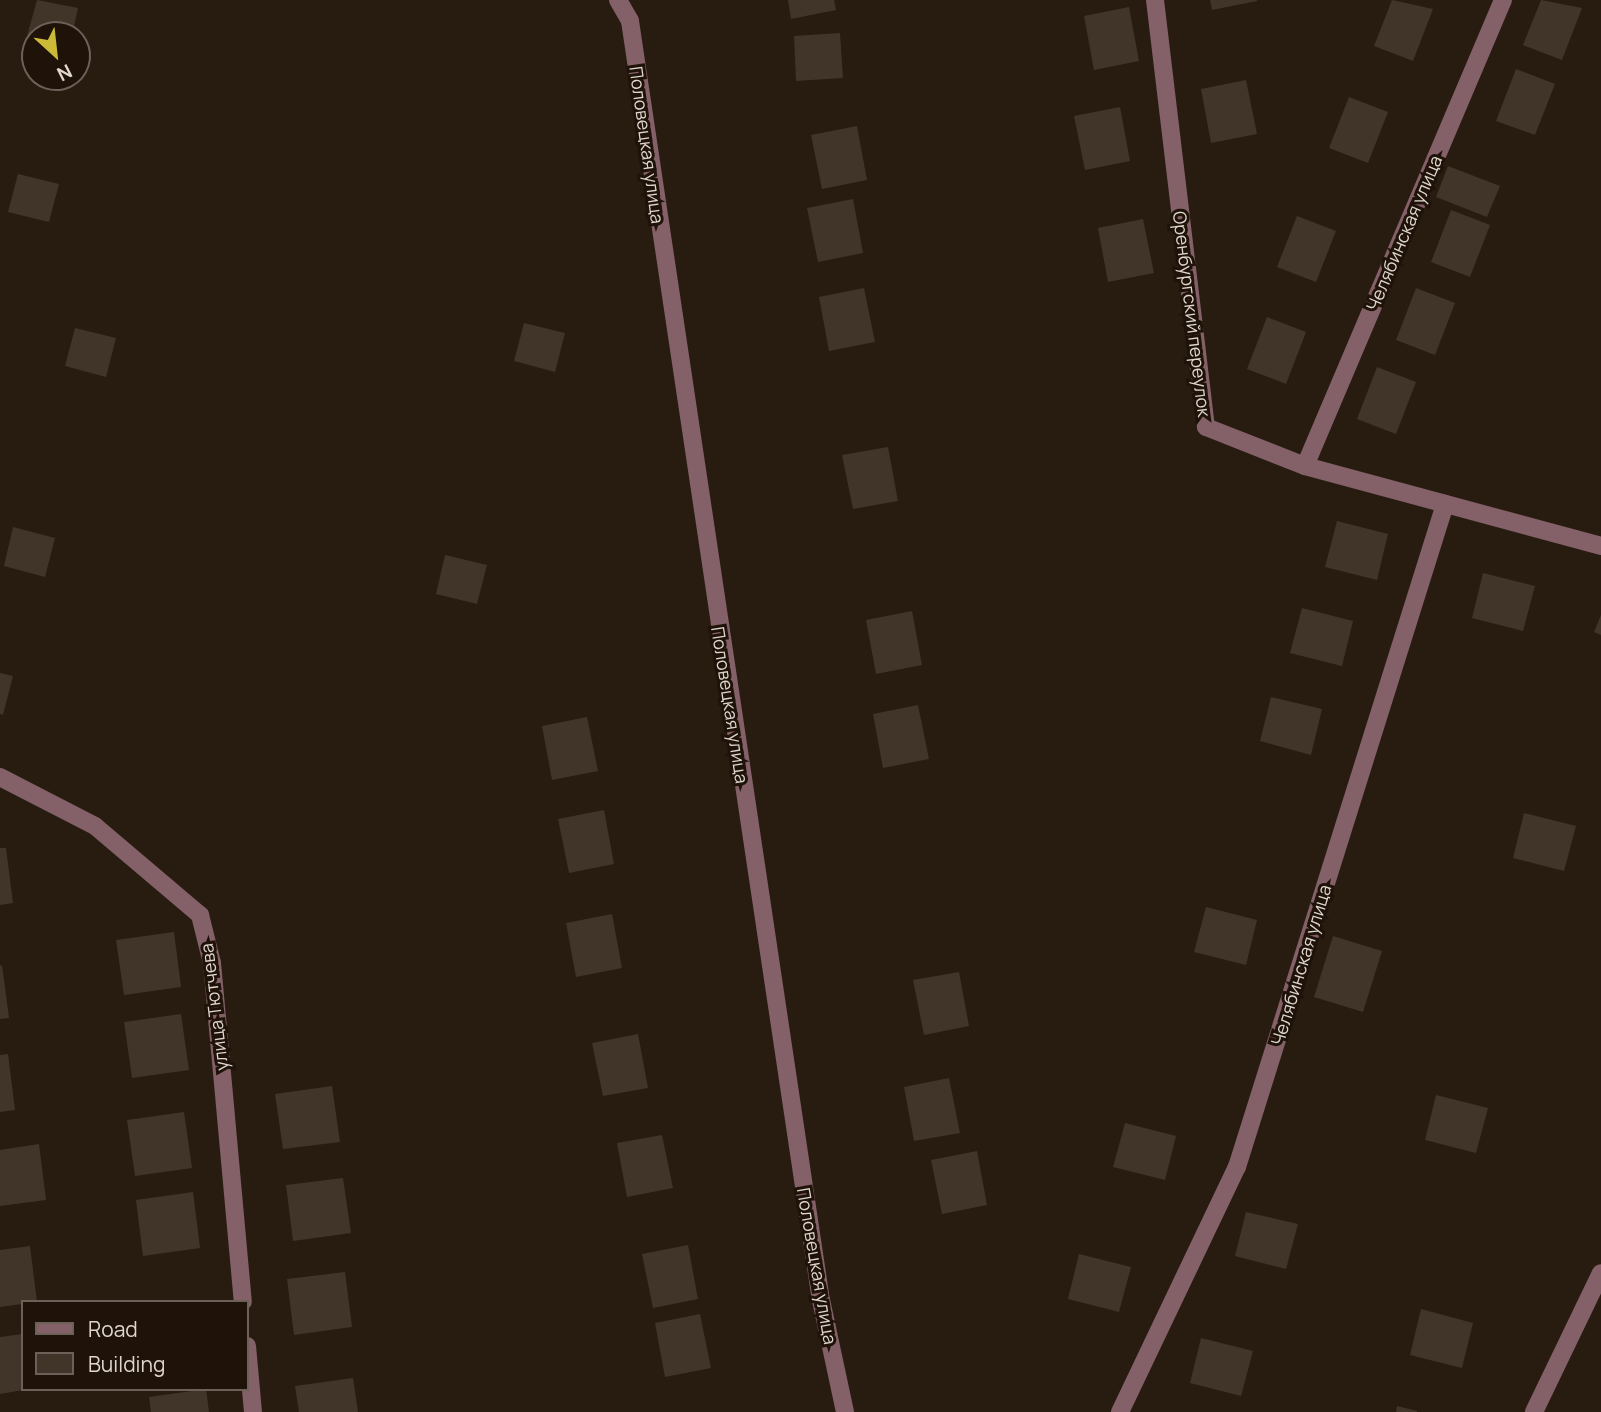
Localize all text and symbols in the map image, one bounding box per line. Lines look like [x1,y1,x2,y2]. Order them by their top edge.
north arrow [21,21,91,91]
text: N [53,58,77,88]
street label: Половецкая улица [625,65,669,225]
street label: Челябинская улица [1361,152,1447,314]
street label: Оренбургский переулок [1169,210,1215,418]
street label: Половецкая улица [707,625,753,785]
street label: Челябинская улица [1266,882,1336,1048]
street label: улица Тютчева [195,942,233,1072]
street label: Половецкая улица [793,1186,841,1346]
legend [21,1300,248,1391]
text: Road [88,1315,138,1343]
text: Building [88,1350,165,1378]

